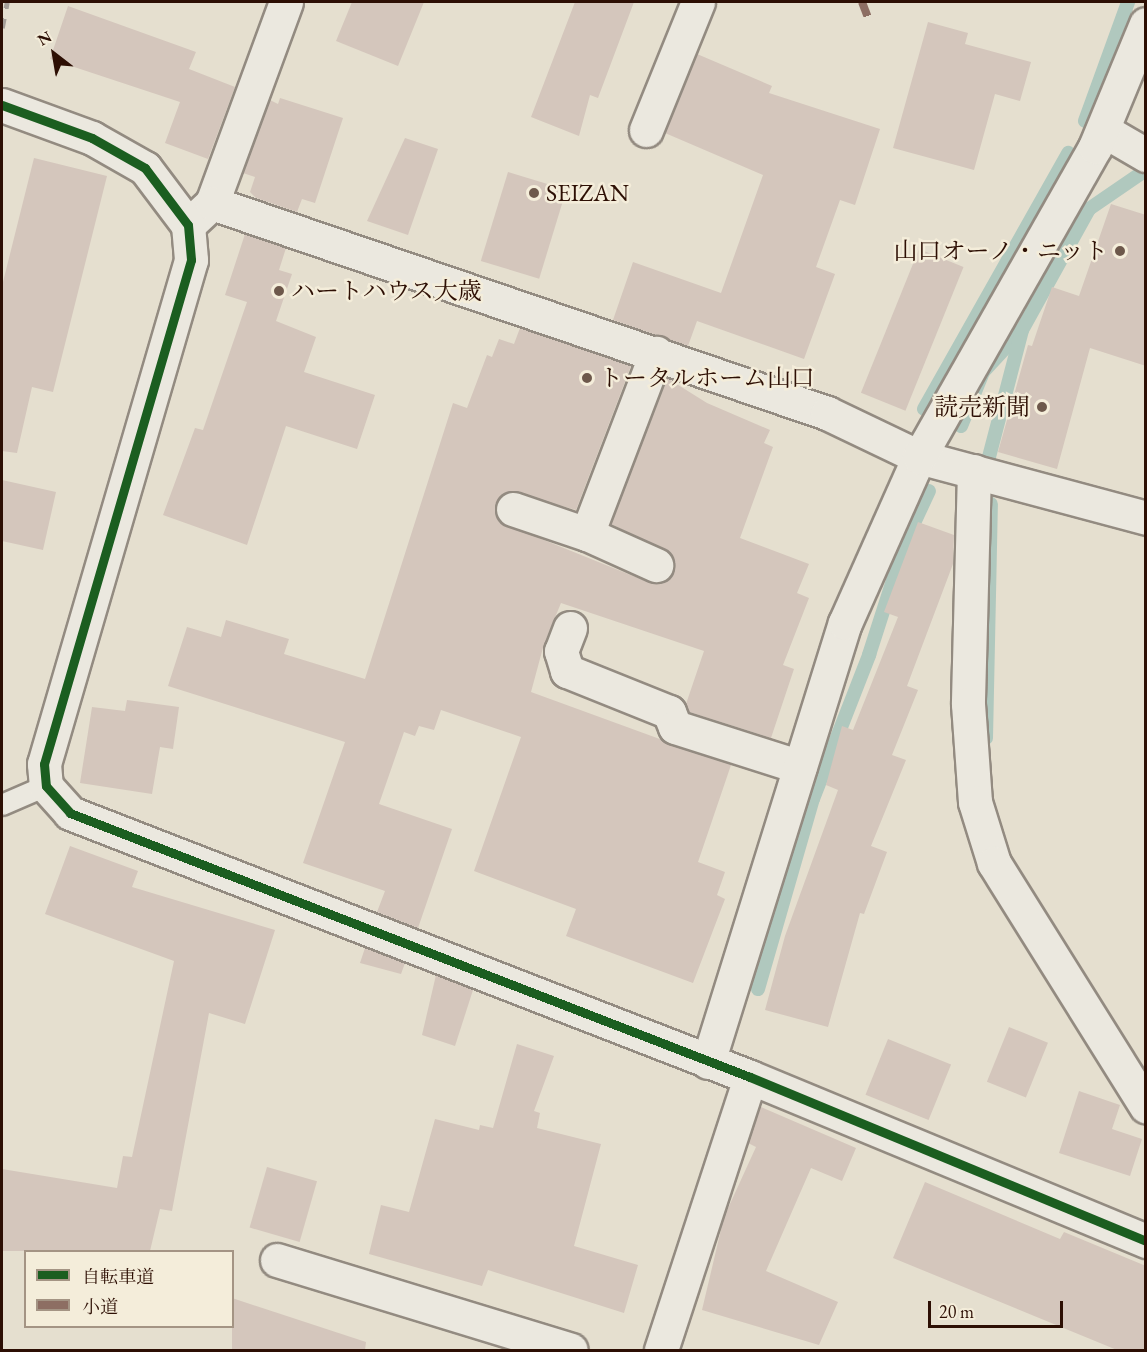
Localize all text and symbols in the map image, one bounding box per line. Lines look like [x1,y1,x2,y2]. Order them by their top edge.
north arrow [24,24,84,84]
text: N [34,26,55,50]
place label: SEIZAN [546,179,629,207]
marker: SEIZAN [527,186,541,200]
place label: 山口オーノ・ニット [892,237,1108,265]
marker: 山口オーノ・ニット [1113,244,1127,258]
place label: ハートハウス大歳 [291,277,483,305]
marker: ハートハウス大歳 [272,284,286,298]
place label: トータルホーム山口 [599,364,815,392]
marker: トータルホーム山口 [580,371,594,385]
place label: 読売新聞 [934,393,1030,421]
marker: 読売新聞 [1035,400,1049,414]
legend [24,1250,234,1328]
text: 自転車道 [82,1265,154,1288]
scale bar [931,1289,1066,1327]
text: 小道 [82,1295,118,1318]
text: 20 m [939,1300,974,1323]

